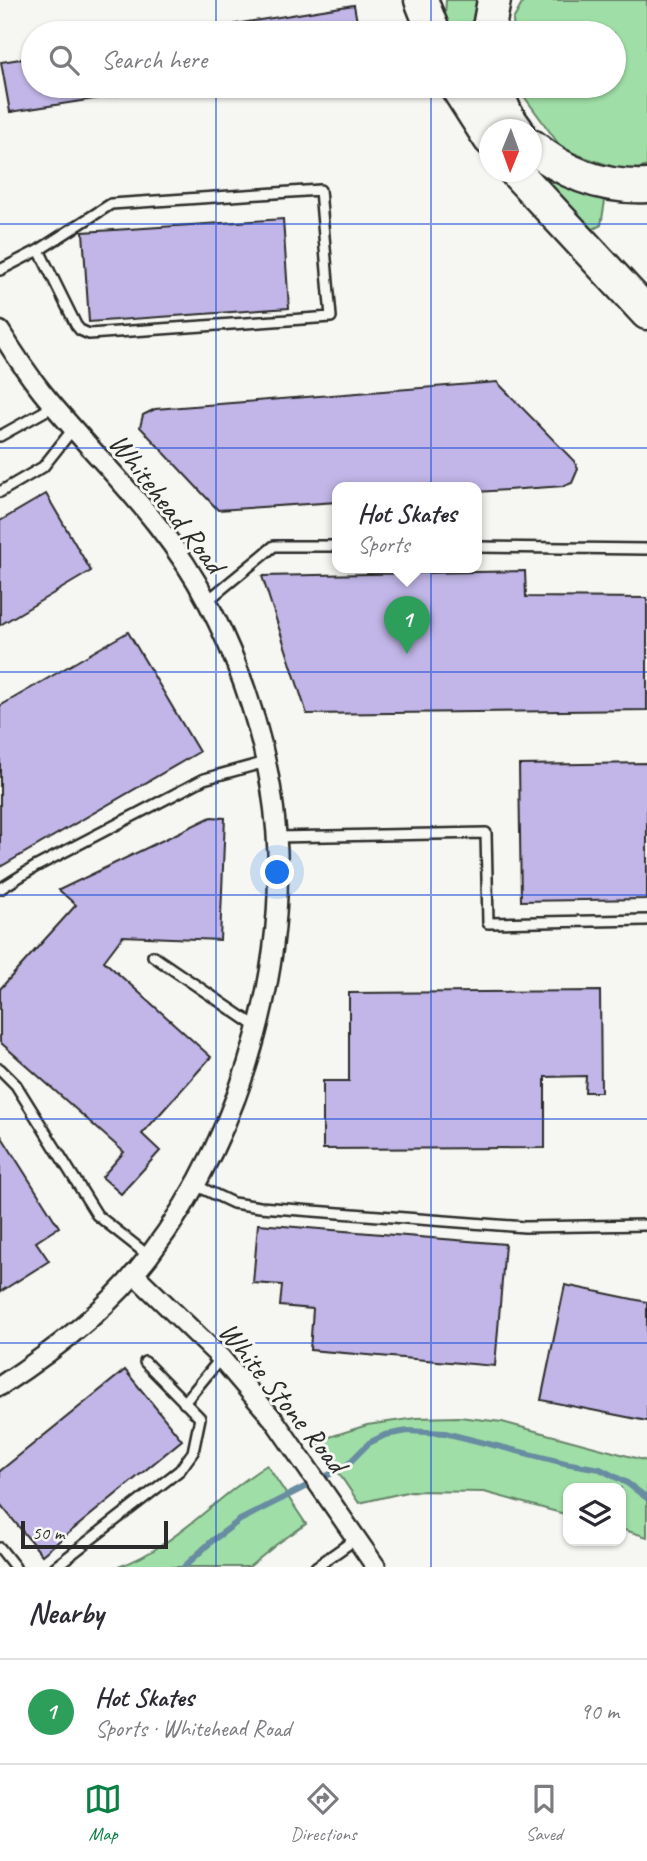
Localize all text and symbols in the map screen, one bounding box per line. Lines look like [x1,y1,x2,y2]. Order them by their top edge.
search box [21,21,626,98]
icon: search [45,41,83,79]
text: Search here [101,43,207,76]
north arrow [479,119,542,182]
street label: Whitehead Road [100,425,236,584]
popup [332,482,482,573]
text: Hot Skates [358,497,456,530]
text: Sports [358,530,409,559]
pin: 1 [384,596,430,654]
your location [260,855,294,889]
street label: White Stone Road [210,1314,358,1484]
map controls [563,1483,626,1546]
button: layers [563,1483,626,1546]
scale bar [21,1518,168,1550]
text: 50 m [32,1521,64,1545]
text: Nearby [28,1594,104,1632]
text: Hot Skates [95,1681,194,1714]
text: 1 [46,1697,56,1726]
text: 90 m [580,1697,619,1726]
text: Sports · Whitehead Road [95,1714,291,1743]
tab: Map [84,1780,122,1846]
tab: Directions [290,1780,357,1846]
tab: Saved [525,1780,563,1846]

